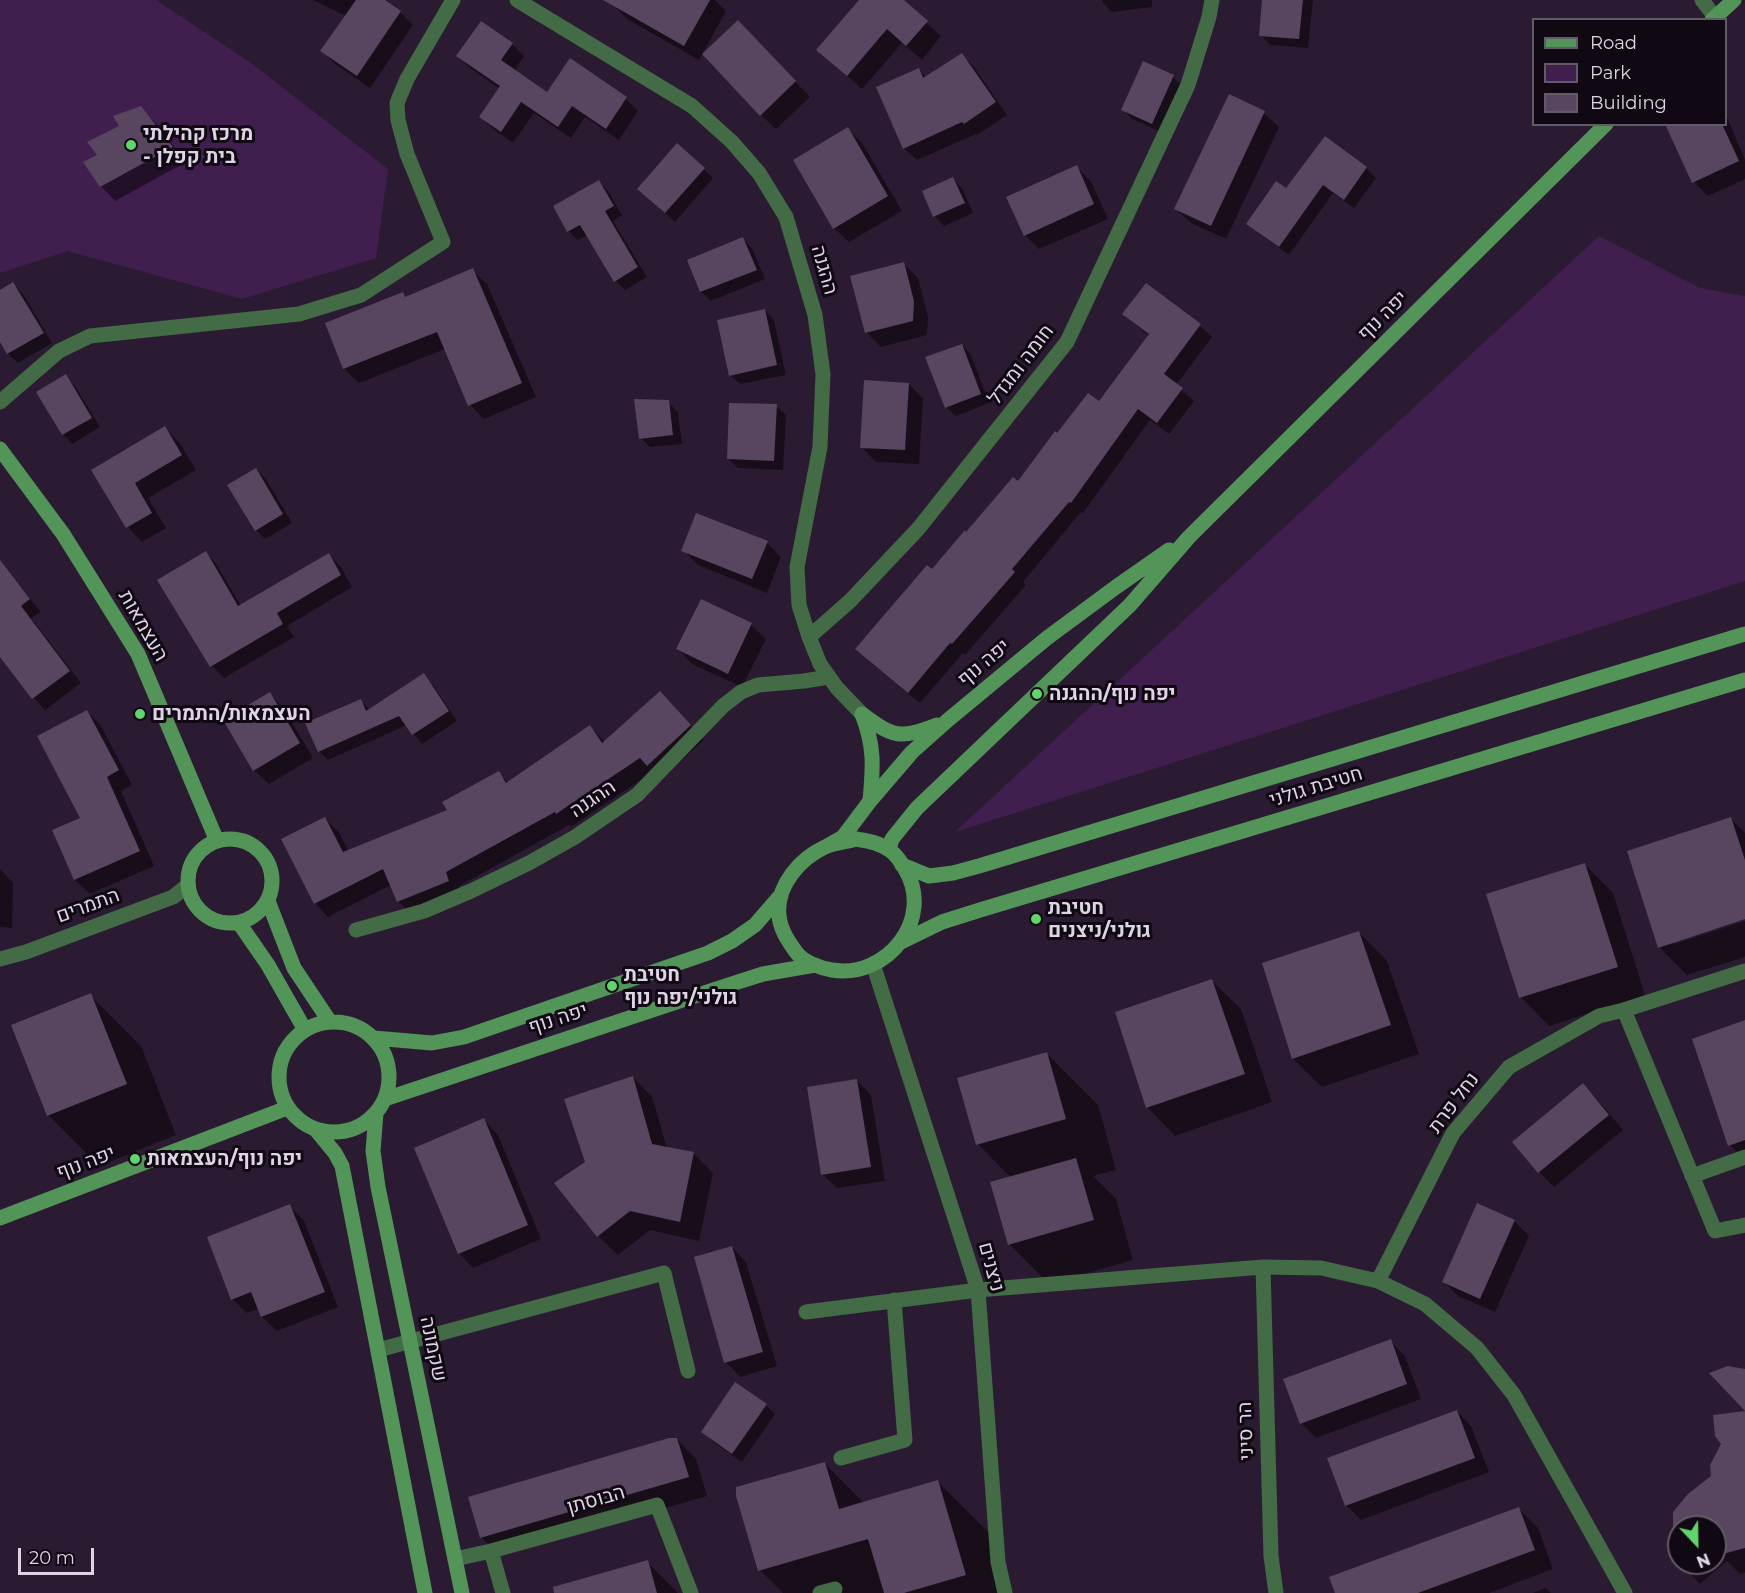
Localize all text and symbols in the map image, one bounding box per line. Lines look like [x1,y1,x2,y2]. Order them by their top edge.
legend [1532,18,1727,126]
text: Road [1590,32,1637,54]
text: Park [1590,62,1631,84]
text: Building [1590,92,1667,114]
place label: מרכז קהילתי - בית קפלן [143,122,253,169]
marker: מרכז קהילתי - בית קפלן [124,138,138,152]
street label: ההגנה [806,243,842,297]
street label: יפה נוף [1353,286,1413,346]
street label: חומה ומגדל [983,320,1059,410]
street label: העצמאות [113,586,173,666]
street label: יפה נוף [953,634,1015,692]
place label: יפה נוף/ההגנה [1049,682,1176,706]
marker: יפה נוף/ההגנה [1030,687,1044,701]
place label: העצמאות/התמרים [152,702,311,726]
marker: העצמאות/התמרים [133,707,147,721]
street label: חטיבת גולני [1267,761,1365,813]
street label: ההגנה [565,775,621,823]
street label: התמרים [53,884,123,928]
place label: חטיבת גולני/ניצנים [1048,896,1151,943]
marker: חטיבת גולני/ניצנים [1029,912,1043,926]
place label: חטיבת גולני/יפה נוף [624,963,737,1010]
marker: חטיבת גולני/יפה נוף [605,979,619,993]
street label: יפה נוף [525,998,591,1040]
street label: נחל פרת [1423,1068,1485,1138]
street label: יפה נוף [53,1141,119,1185]
place label: יפה נוף/העצמאות [147,1147,302,1171]
marker: יפה נוף/העצמאות [128,1152,142,1166]
street label: ניצנים [973,1240,1009,1294]
street label: שקמונה [414,1314,452,1384]
street label: הר סיני [1233,1401,1259,1461]
street label: הבוסתן [564,1480,628,1520]
north arrow [1667,1515,1727,1575]
scale bar [21,1536,98,1574]
text: 20 m [29,1547,75,1569]
text: N [1694,1549,1713,1572]

